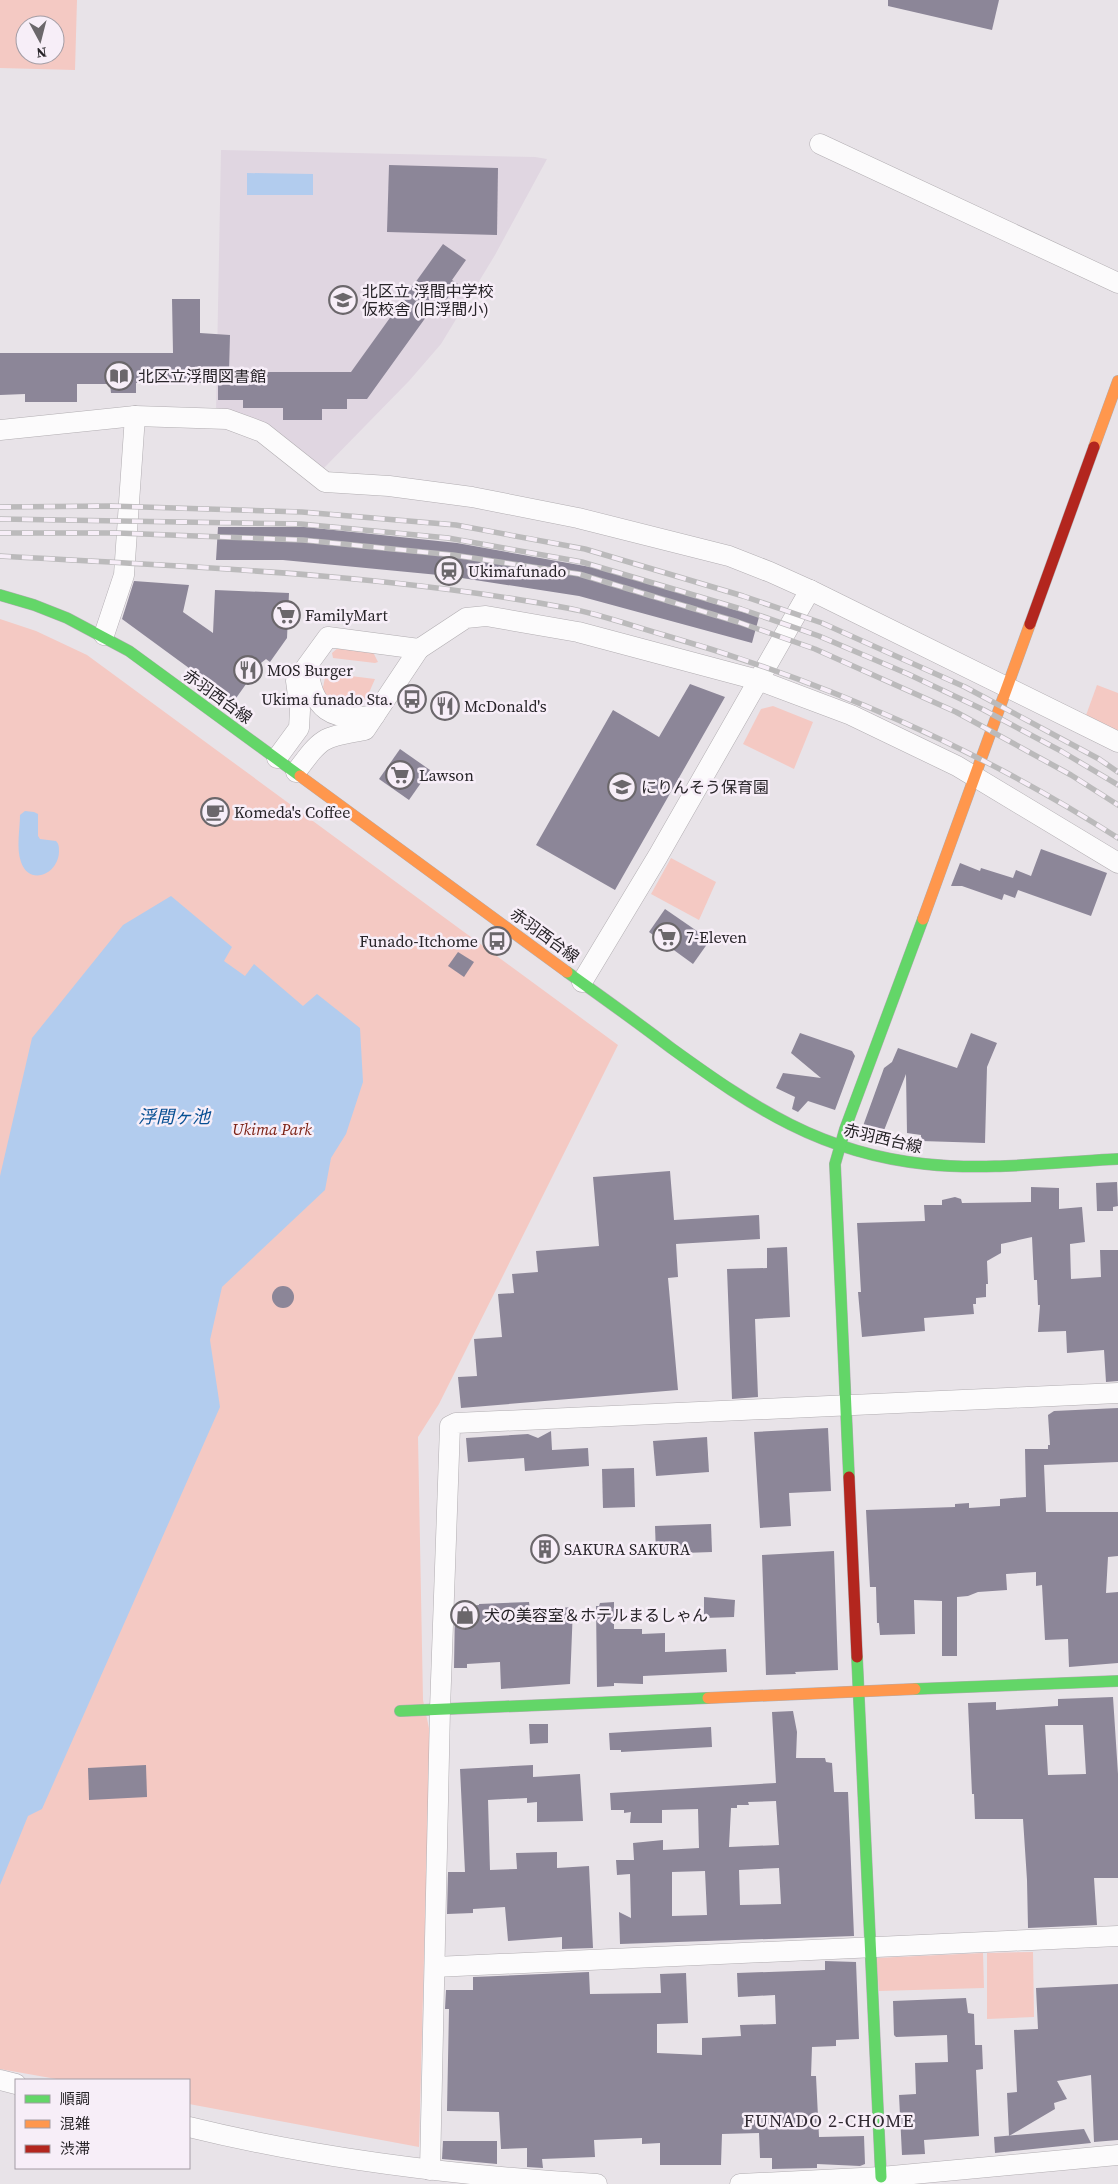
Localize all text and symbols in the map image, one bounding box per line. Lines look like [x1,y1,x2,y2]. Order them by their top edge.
north arrow [15,15,65,65]
text: N [35,42,48,63]
place label: 北区立 浮間中学校 仮校舎 (旧浮間小) [362,280,494,320]
school or university icon: 北区立 浮間中学校 仮校舎 (旧浮間小) [328,285,358,315]
library icon: 北区立浮間図書館 [104,361,134,391]
place label: 北区立浮間図書館 [138,365,266,387]
station icon: Ukimafunado [434,556,464,586]
place label: Ukimafunado [468,560,566,582]
supermarket icon: FamilyMart [271,600,301,630]
place label: FamilyMart [305,604,389,626]
restaurant icon: MOS Burger [233,655,263,685]
place label: MOS Burger [267,659,353,681]
street label: 赤羽西台線 [179,664,257,728]
bus stop icon: Ukima funado Sta. [397,684,427,714]
place label: Ukima funado Sta. [261,688,393,710]
restaurant icon: McDonald's [430,691,460,721]
place label: McDonald's [464,695,547,717]
supermarket icon: Lawson [385,760,415,790]
place label: Lawson [419,764,474,786]
school or university icon: にりんそう保育園 [607,772,637,802]
place label: にりんそう保育園 [641,776,769,798]
cafe icon: Komeda's Coffee [200,797,230,827]
place label: Komeda's Coffee [234,801,350,823]
street label: 赤羽西台線 [506,903,584,967]
supermarket icon: 7-Eleven [652,922,682,952]
bus stop icon: Funado-Itchome [482,926,512,956]
place label: 7-Eleven [686,926,747,948]
place label: Funado-Itchome [359,930,478,952]
water label: 浮間ヶ池 [138,1104,212,1129]
park label: Ukima Park [232,1118,312,1140]
street label: 赤羽西台線 [842,1118,924,1158]
building icon: SAKURA SAKURA [530,1534,560,1564]
place label: SAKURA SAKURA [564,1538,691,1560]
shop icon: 犬の美容室＆ホテルまるしゃん [450,1600,480,1630]
place label: 犬の美容室＆ホテルまるしゃん [484,1604,708,1626]
legend [15,2079,190,2169]
text: 順調 [60,2088,90,2109]
district label: FUNADO 2-CHOME [744,2108,914,2133]
text: 混雑 [60,2113,90,2134]
text: 渋滞 [60,2138,90,2159]

